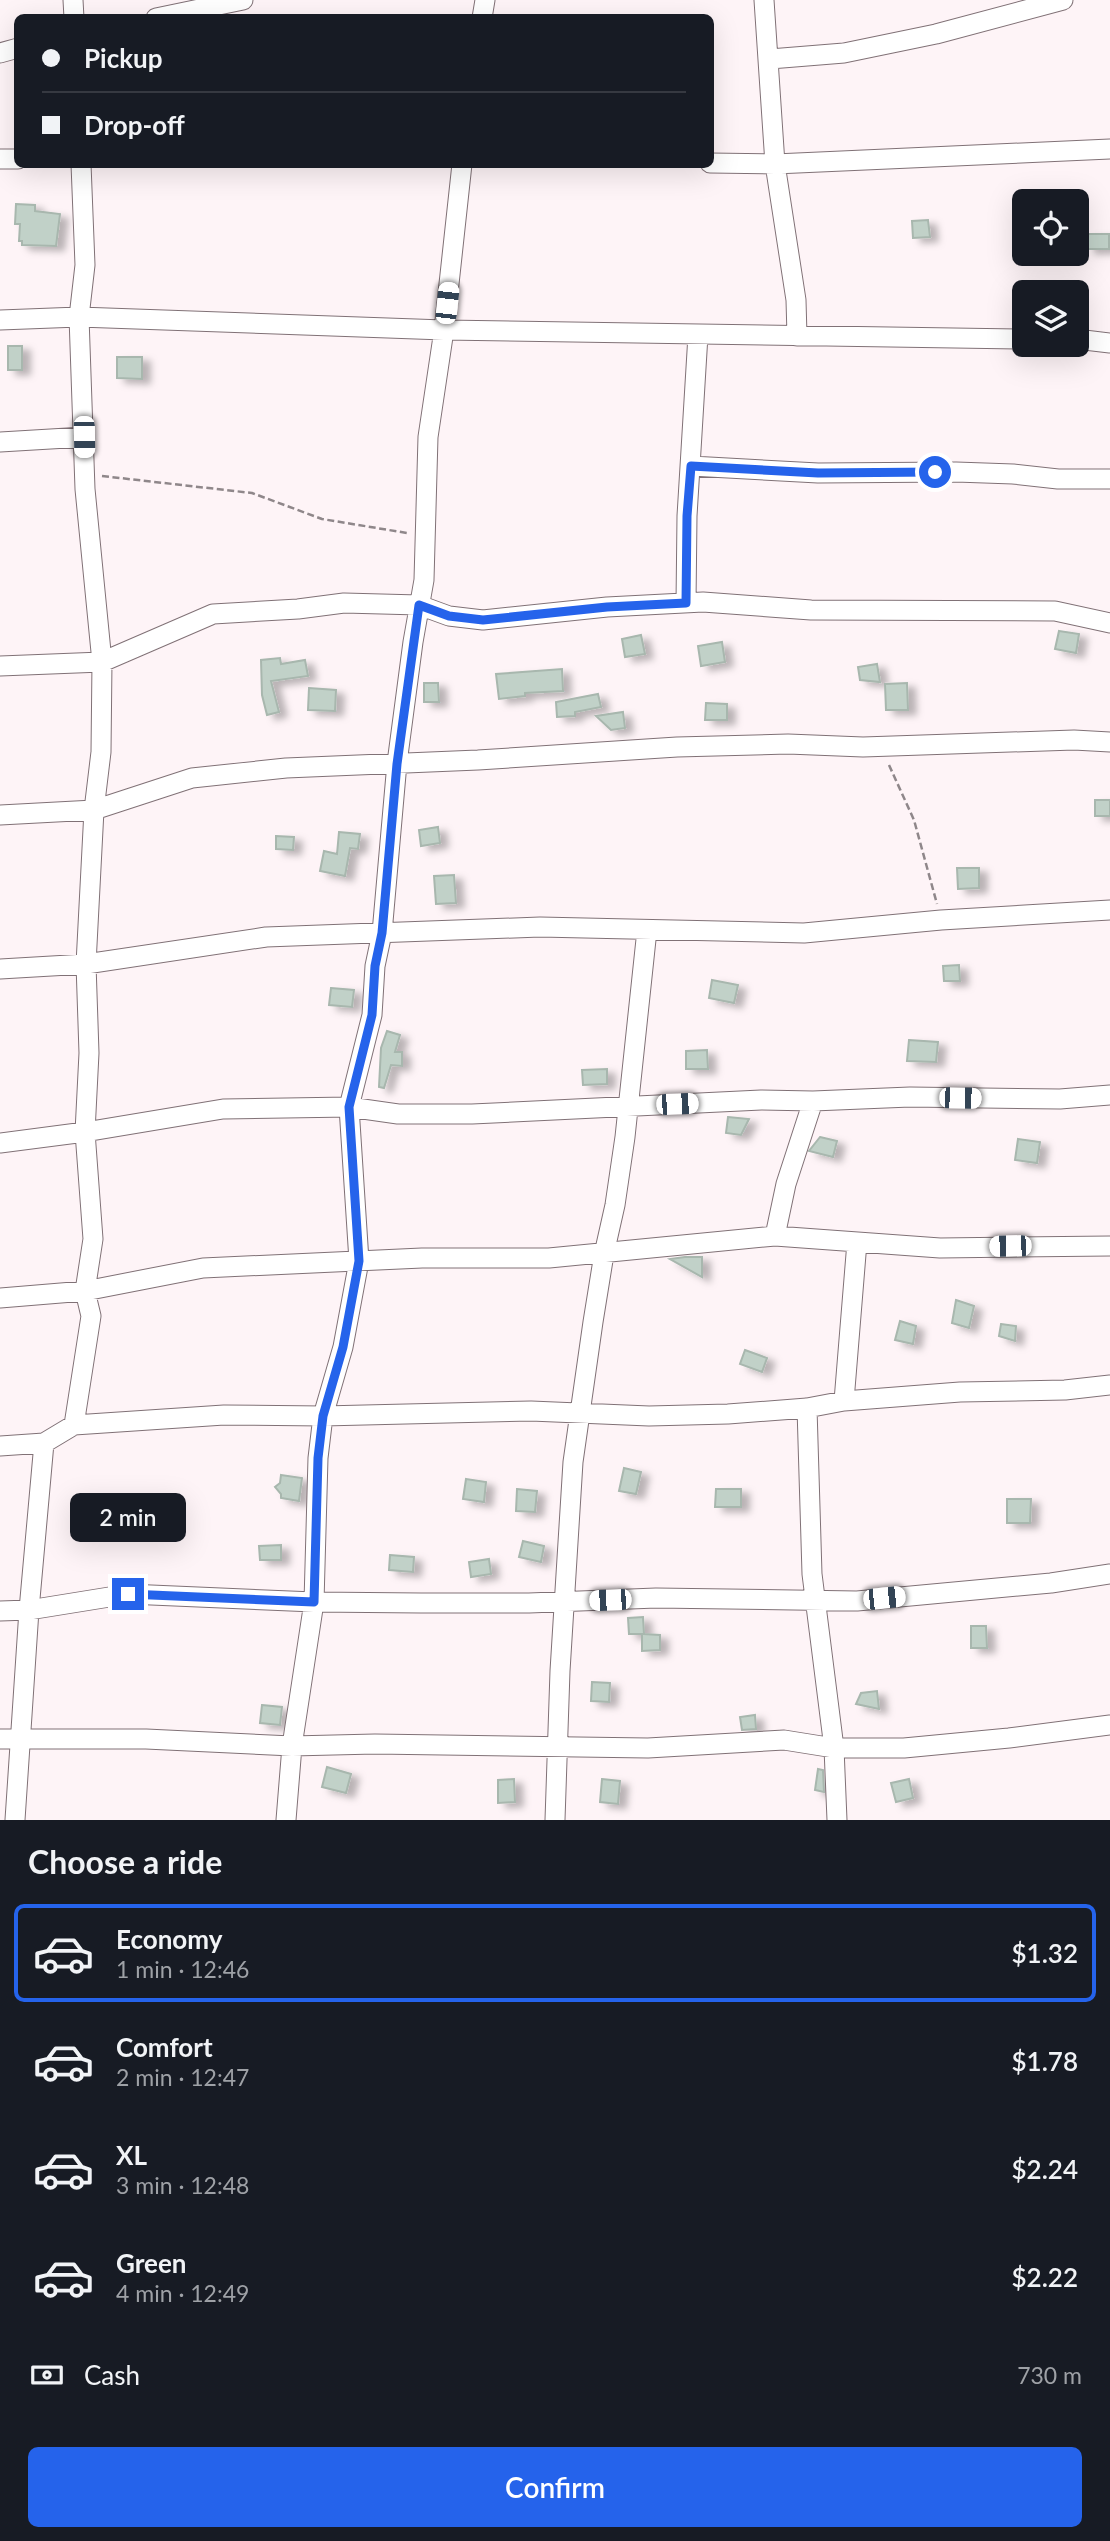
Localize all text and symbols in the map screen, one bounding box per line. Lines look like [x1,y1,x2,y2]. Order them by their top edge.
text: Pickup [84,42,163,74]
text: Drop-off [84,109,185,141]
map controls [1012,189,1089,357]
button: locate [1012,189,1089,266]
button: layers [1012,280,1089,357]
car [435,281,460,325]
car [74,416,95,458]
route start [919,456,951,488]
car [939,1087,982,1109]
car [656,1093,699,1115]
car [989,1235,1032,1257]
callout: 2 min [70,1492,186,1542]
text: 2 min [100,1503,156,1531]
route end [112,1578,144,1610]
car [863,1585,906,1611]
car [589,1589,632,1611]
text: Choose a ride [28,1842,222,1881]
icon: car [32,1922,95,1985]
text: Economy [116,1923,222,1955]
text: $1.32 [1012,1937,1078,1969]
text: 1 min · 12:46 [116,1955,249,1983]
icon: car [32,2030,95,2093]
text: Comfort [116,2031,213,2063]
text: $1.78 [1012,2045,1078,2077]
text: 2 min · 12:47 [116,2063,249,2091]
icon: car [32,2138,95,2201]
text: XL [116,2139,147,2171]
text: $2.24 [1012,2153,1078,2185]
text: 3 min · 12:48 [116,2171,249,2199]
icon: car [32,2246,95,2309]
text: Green [116,2247,186,2279]
text: $2.22 [1012,2261,1078,2293]
text: 4 min · 12:49 [116,2279,249,2307]
icon: cash [28,2356,66,2394]
text: Cash [84,2359,140,2391]
text: 730 m [1017,2361,1082,2389]
button: Confirm [28,2447,1082,2527]

